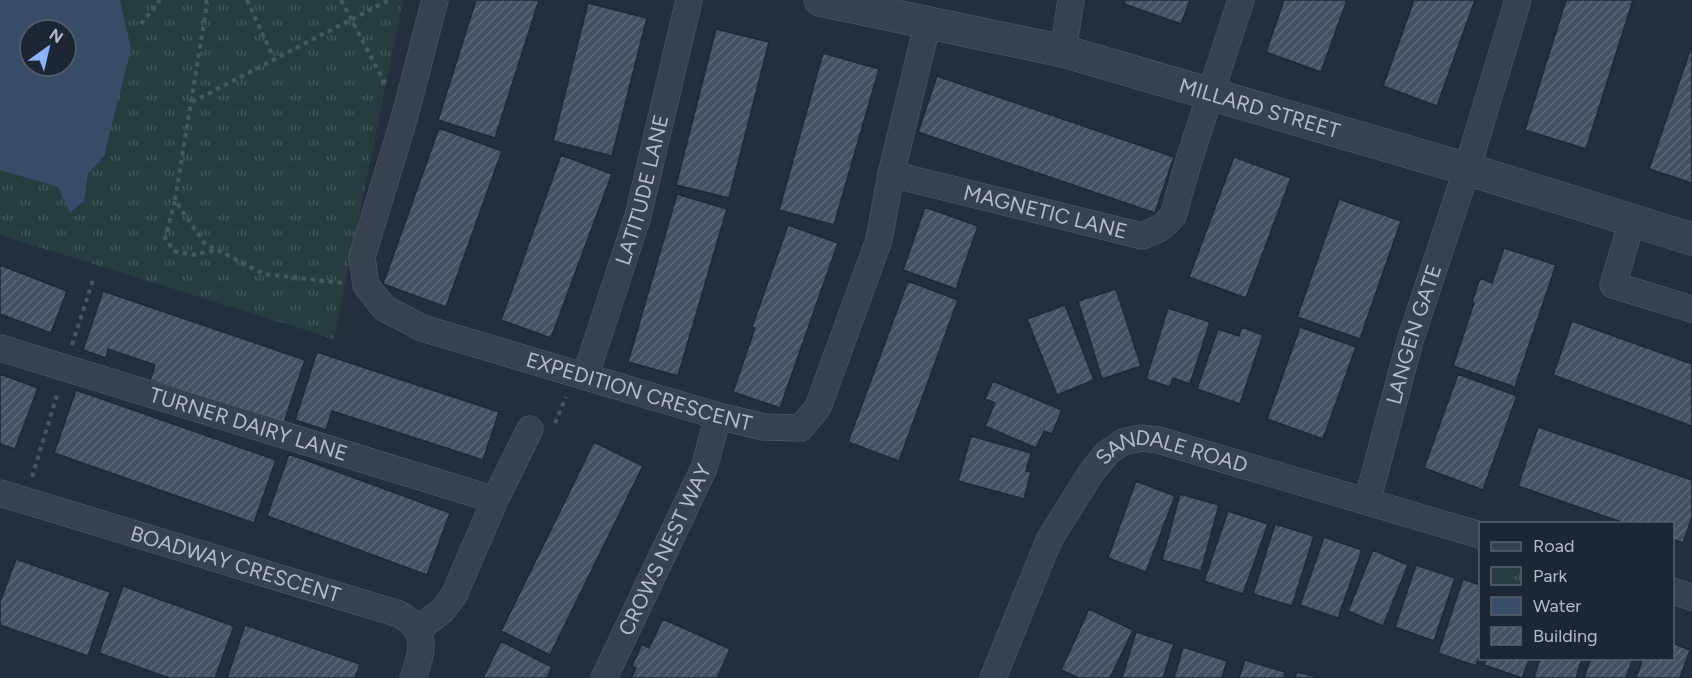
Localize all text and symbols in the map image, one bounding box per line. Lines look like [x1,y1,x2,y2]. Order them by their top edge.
north arrow [18,18,78,78]
text: N [46,25,67,47]
street label: MILLARD STREET [1176,73,1343,143]
street label: LATITUDE LANE [610,112,674,268]
street label: MAGNETIC LANE [961,179,1130,244]
street label: LANGEN GATE [1381,261,1447,407]
street label: EXPEDITION CRESCENT [523,347,755,436]
street label: TURNER DAIRY LANE [147,382,351,466]
text: SANDALE ROAD [1090,424,1251,478]
street label: SANDALE ROAD [1096,456,1254,482]
street label: CROWS NEST WAY [613,459,716,639]
street label: BOADWAY CRESCENT [128,520,344,608]
legend [1479,522,1674,660]
text: Road [1533,535,1574,557]
text: Park [1533,565,1568,587]
text: Water [1533,595,1581,617]
text: Building [1533,625,1598,647]

